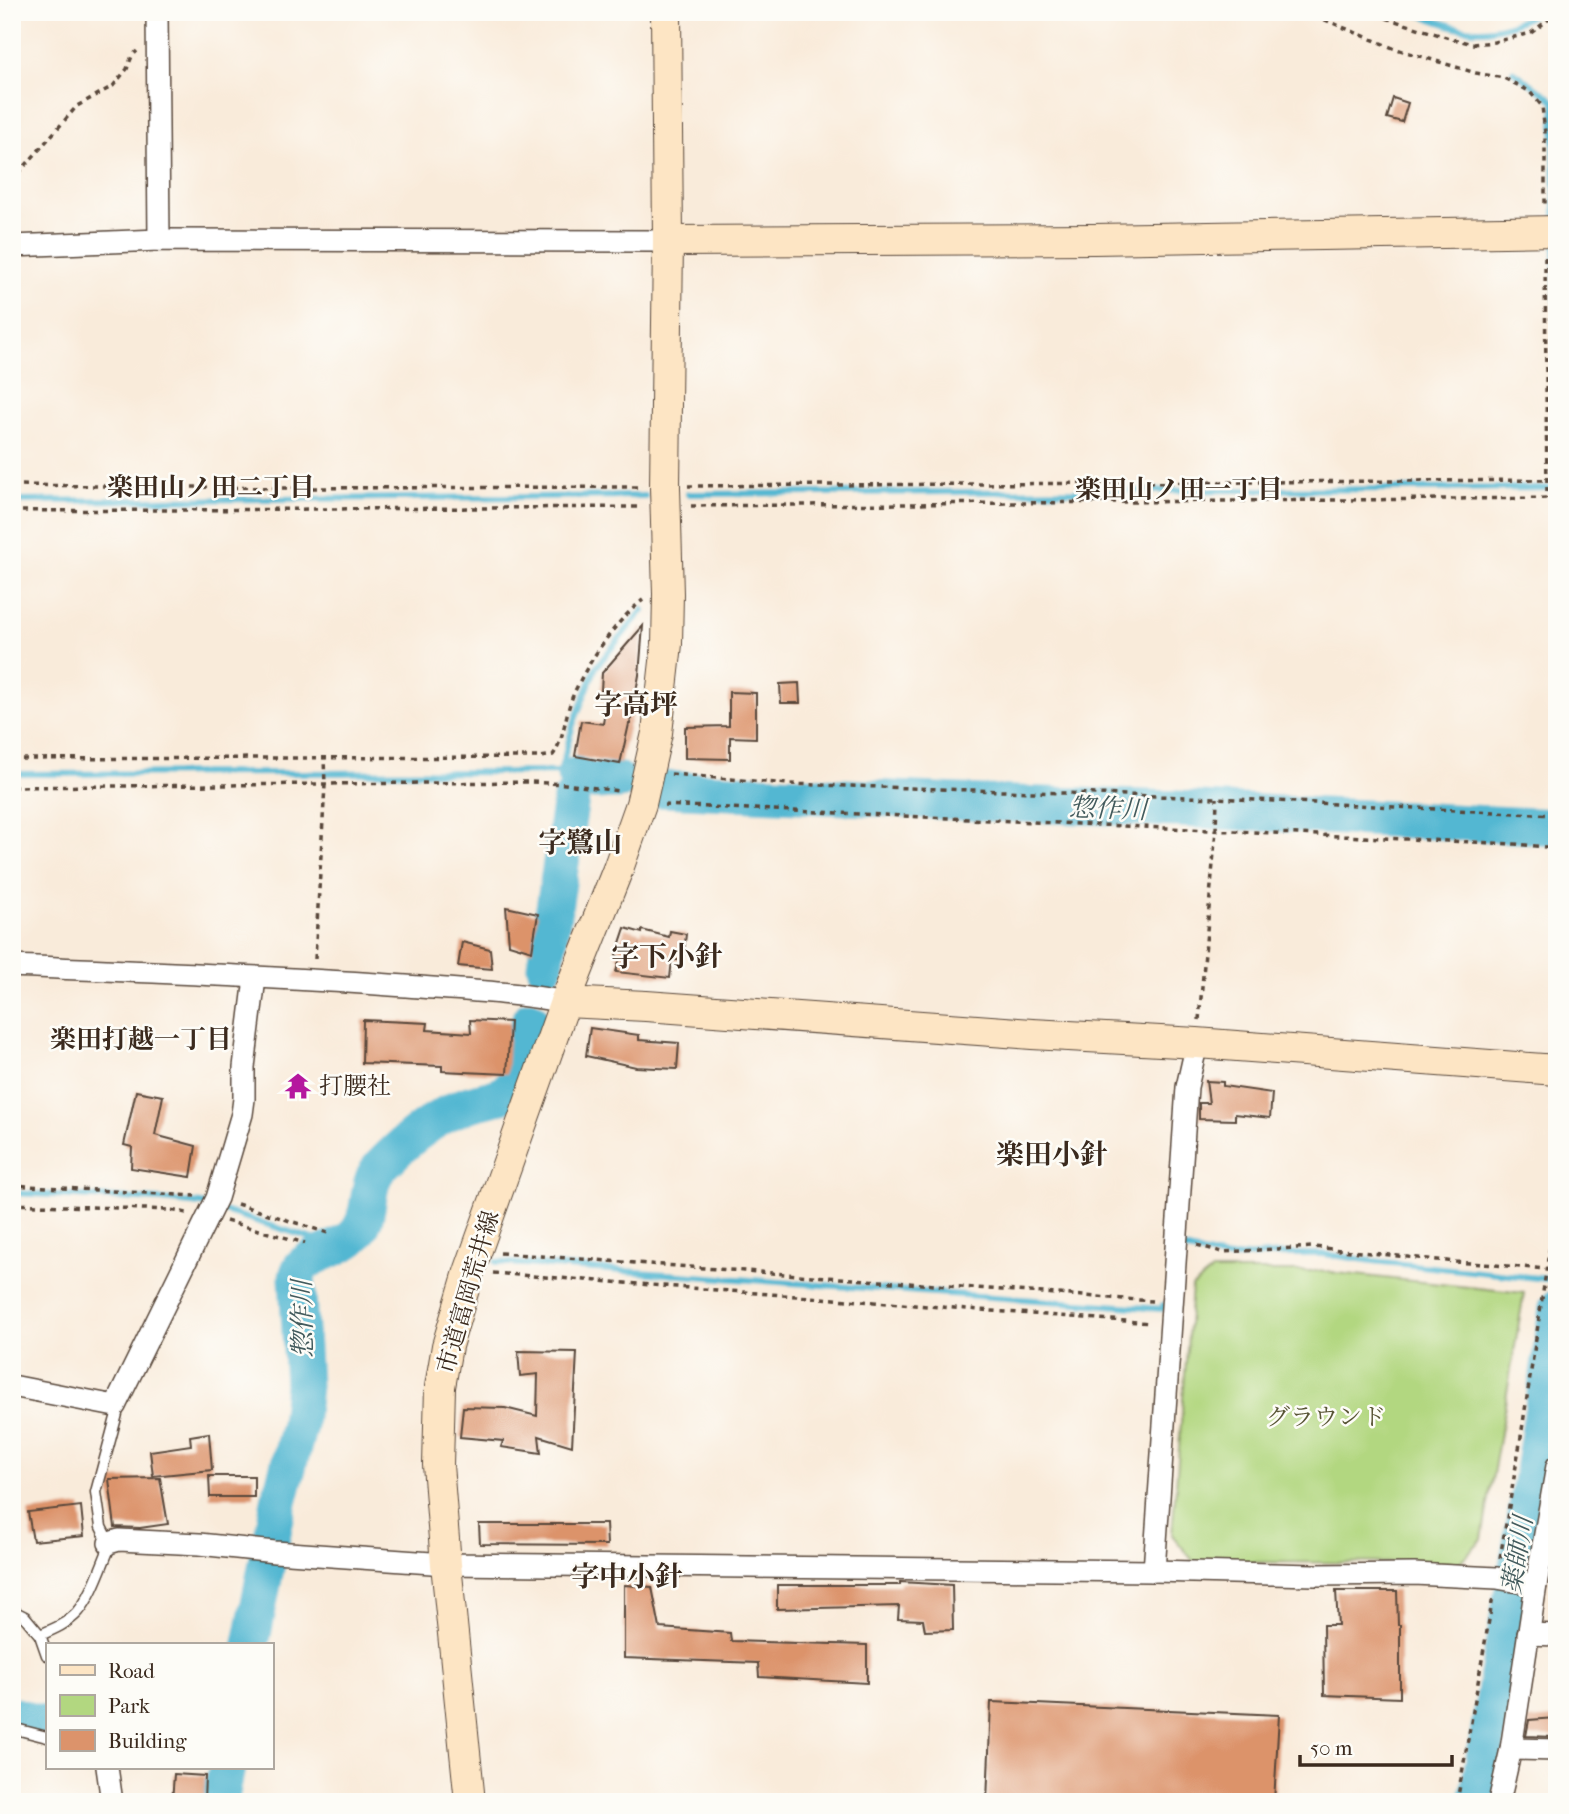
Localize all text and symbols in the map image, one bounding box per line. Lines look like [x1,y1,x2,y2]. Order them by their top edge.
district label: 楽田山ノ田二丁目 [107,472,315,503]
district label: 楽田山ノ田一丁目 [1075,474,1283,505]
district label: 字高坪 [594,688,678,721]
water label: 惣作川 [1068,792,1150,825]
district label: 字鷺山 [538,826,622,859]
district label: 字下小針 [611,940,723,973]
district label: 楽田打越一丁目 [50,1024,232,1055]
temple icon: 打腰社 [283,1071,313,1101]
place label: 打腰社 [319,1072,391,1100]
district label: 楽田小針 [996,1138,1108,1171]
street label: 市道富岡荒井線 [431,1207,505,1377]
water label: 惣作川 [286,1277,319,1358]
park label: グラウンド [1266,1403,1386,1431]
water label: 薬師川 [1496,1511,1539,1596]
district label: 字中小針 [571,1560,683,1593]
legend [46,1643,273,1769]
text: Road [108,1659,155,1683]
text: Park [108,1694,150,1718]
scale bar [1300,1723,1452,1767]
text: Building [108,1729,187,1753]
text: 50 m [1310,1736,1353,1760]

